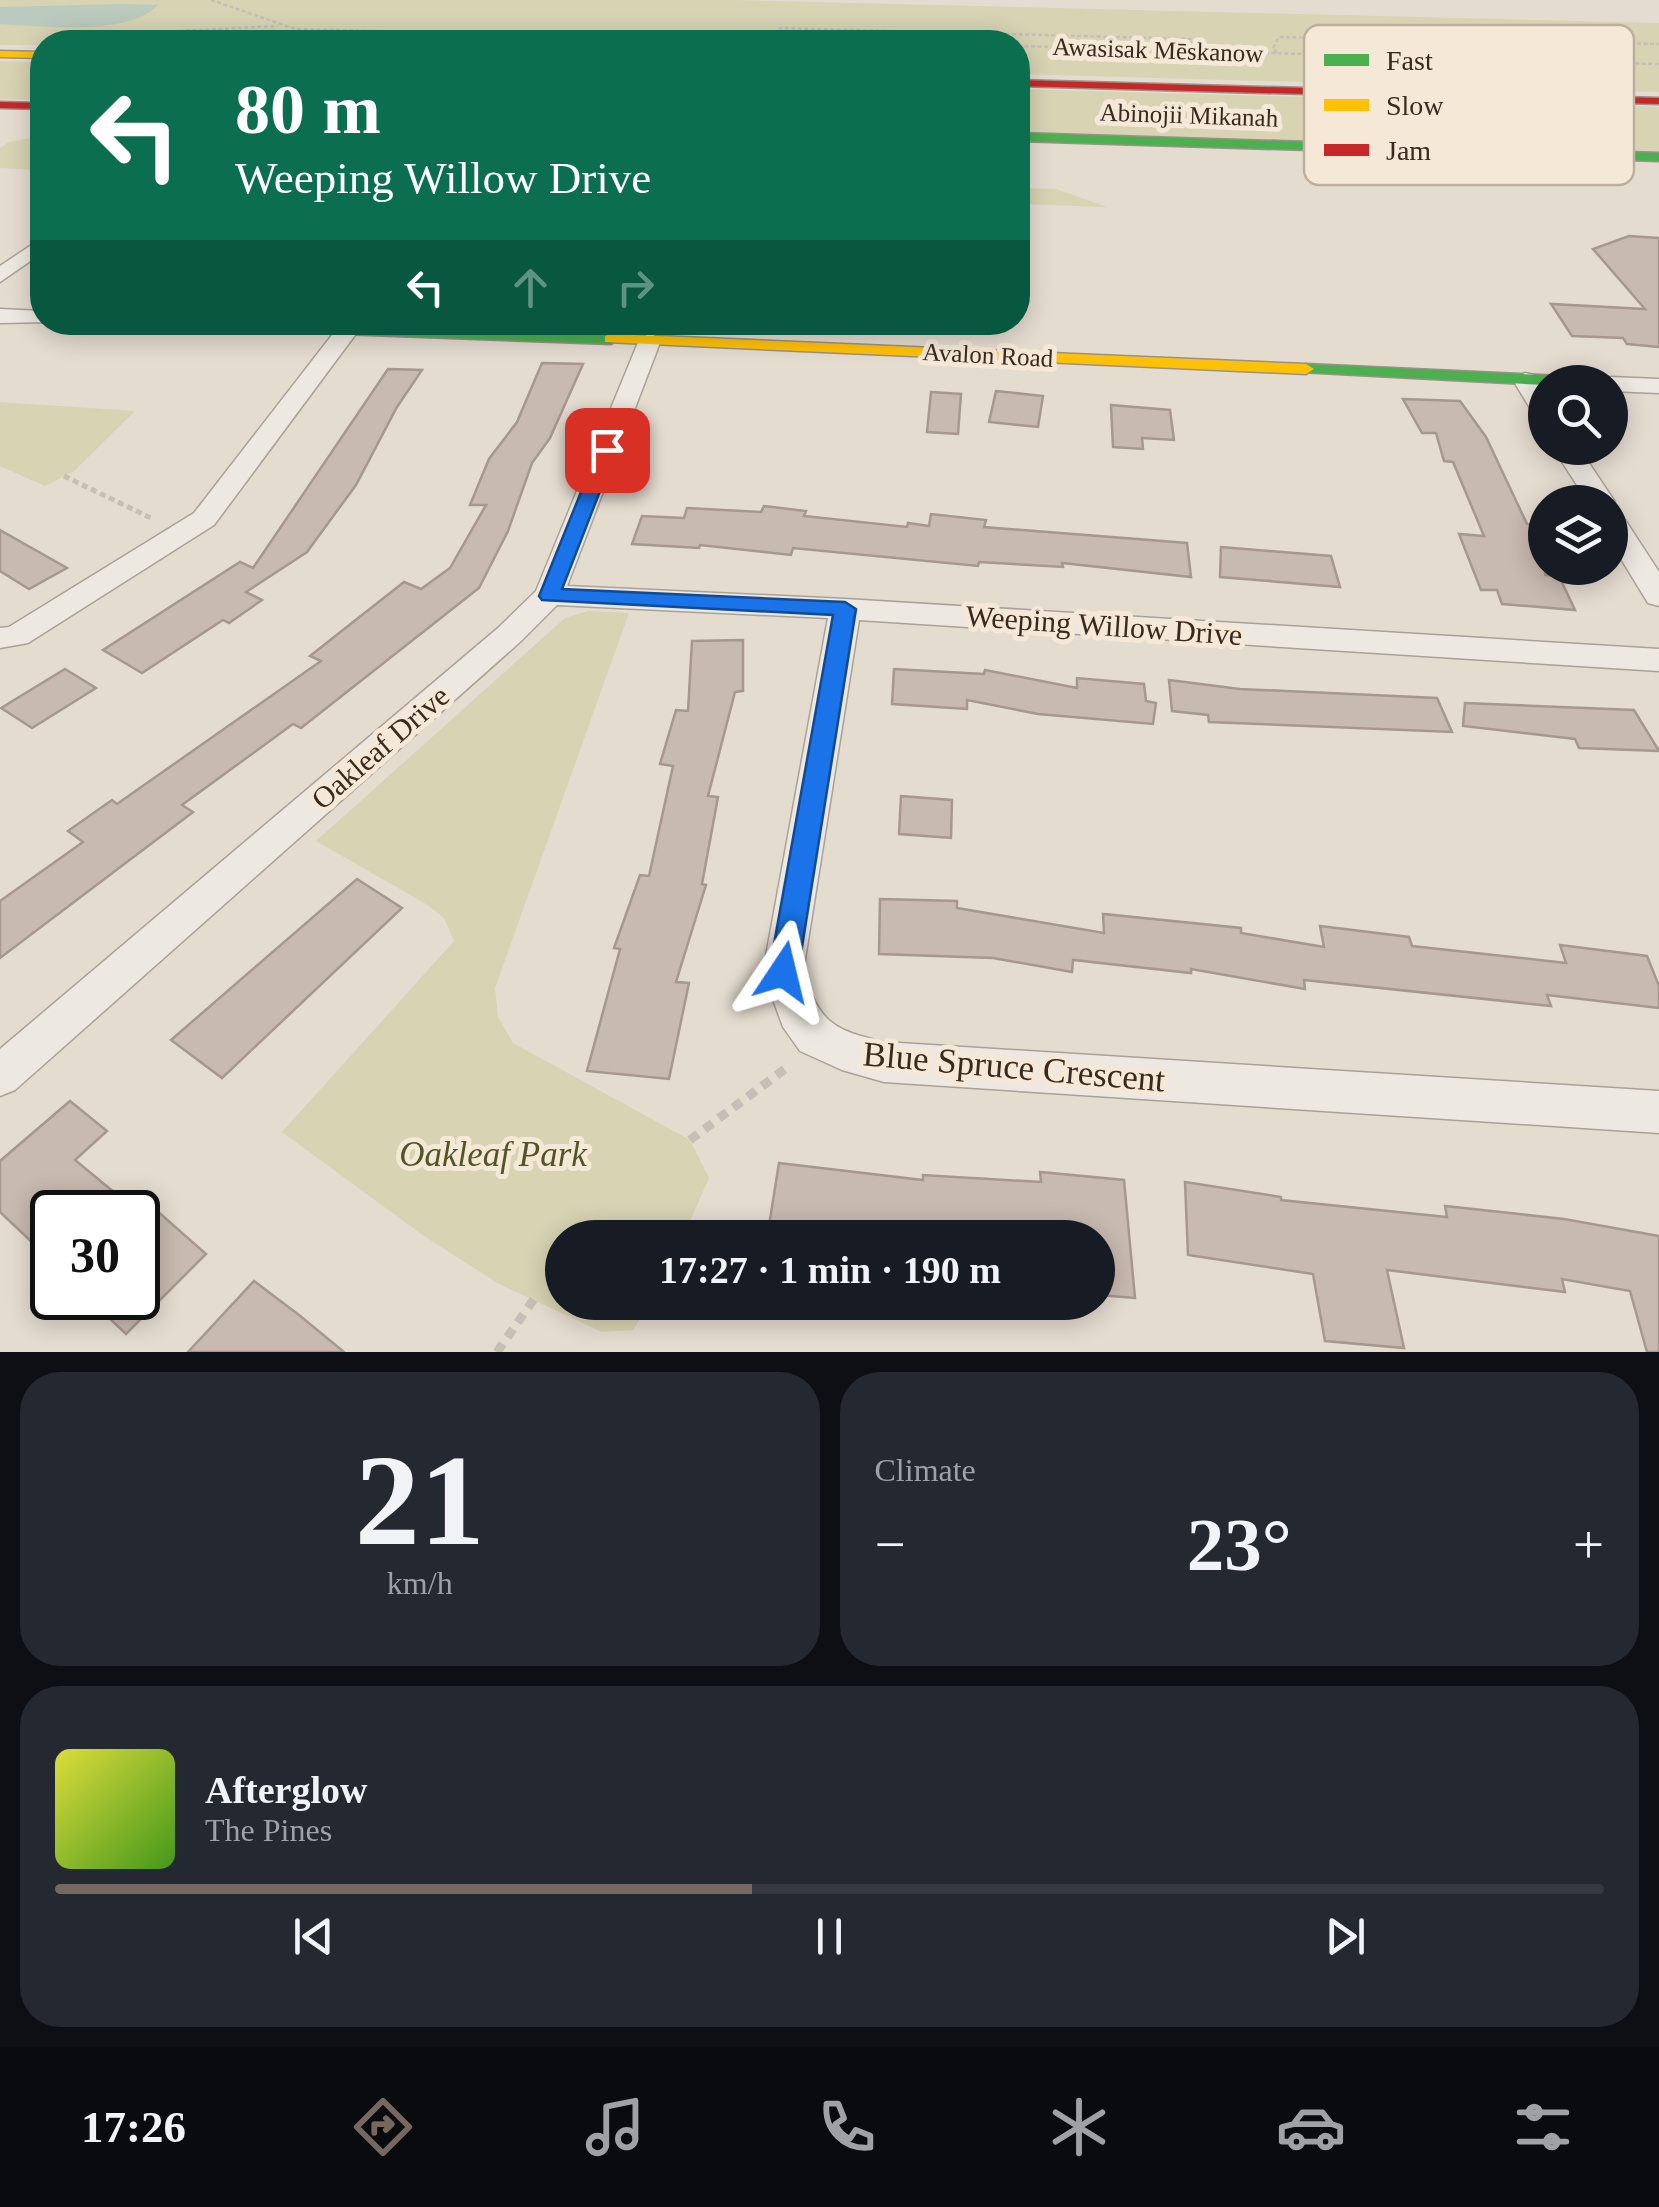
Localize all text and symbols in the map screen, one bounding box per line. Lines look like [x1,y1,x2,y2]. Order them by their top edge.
legend [1304,25,1634,185]
street label: Awasisak Mēskanow [1052,33,1264,67]
text: Fast [1386,45,1433,76]
icon: left [70,70,200,200]
text: 80 m [235,71,381,148]
text: Slow [1386,90,1444,121]
street label: Abinojii Mikanah [1099,98,1279,132]
text: Jam [1386,135,1431,166]
text: Weeping Willow Drive [235,153,651,203]
icon: left [398,260,453,315]
icon: ahead [503,260,558,315]
icon: right [608,260,663,315]
street label: Avalon Road [922,338,1054,372]
map controls [1528,365,1628,585]
button: search [1528,365,1628,465]
pin [565,408,650,493]
icon: arrive [580,423,635,478]
button: layers [1528,485,1628,585]
street label: Weeping Willow Drive [964,599,1244,651]
street label: Oakleaf Drive [305,679,455,815]
position arrow [731,920,835,1024]
street label: Blue Spruce Crescent [861,1034,1167,1100]
park label: Oakleaf Park [399,1135,588,1174]
speed limit sign: 30 [30,1190,160,1320]
text: 17:27 · 1 min · 190 m [659,1249,1001,1291]
text: 21 [355,1428,485,1572]
text: Climate [875,1452,976,1488]
text: 23° [1187,1503,1292,1586]
text: − [875,1514,906,1575]
text: + [1573,1514,1604,1575]
text: km/h [387,1565,453,1601]
text: Afterglow [205,1769,367,1811]
text: The Pines [205,1812,332,1848]
icon: previous [286,1909,341,1964]
icon: pause [802,1909,857,1964]
icon: next [1318,1909,1373,1964]
icon: directions [348,2092,418,2162]
icon: music [580,2092,650,2162]
icon: phone [812,2092,882,2162]
icon: climate [1044,2092,1114,2162]
icon: car [1276,2092,1346,2162]
icon: filters [1508,2092,1578,2162]
text: 17:26 [81,2102,186,2152]

